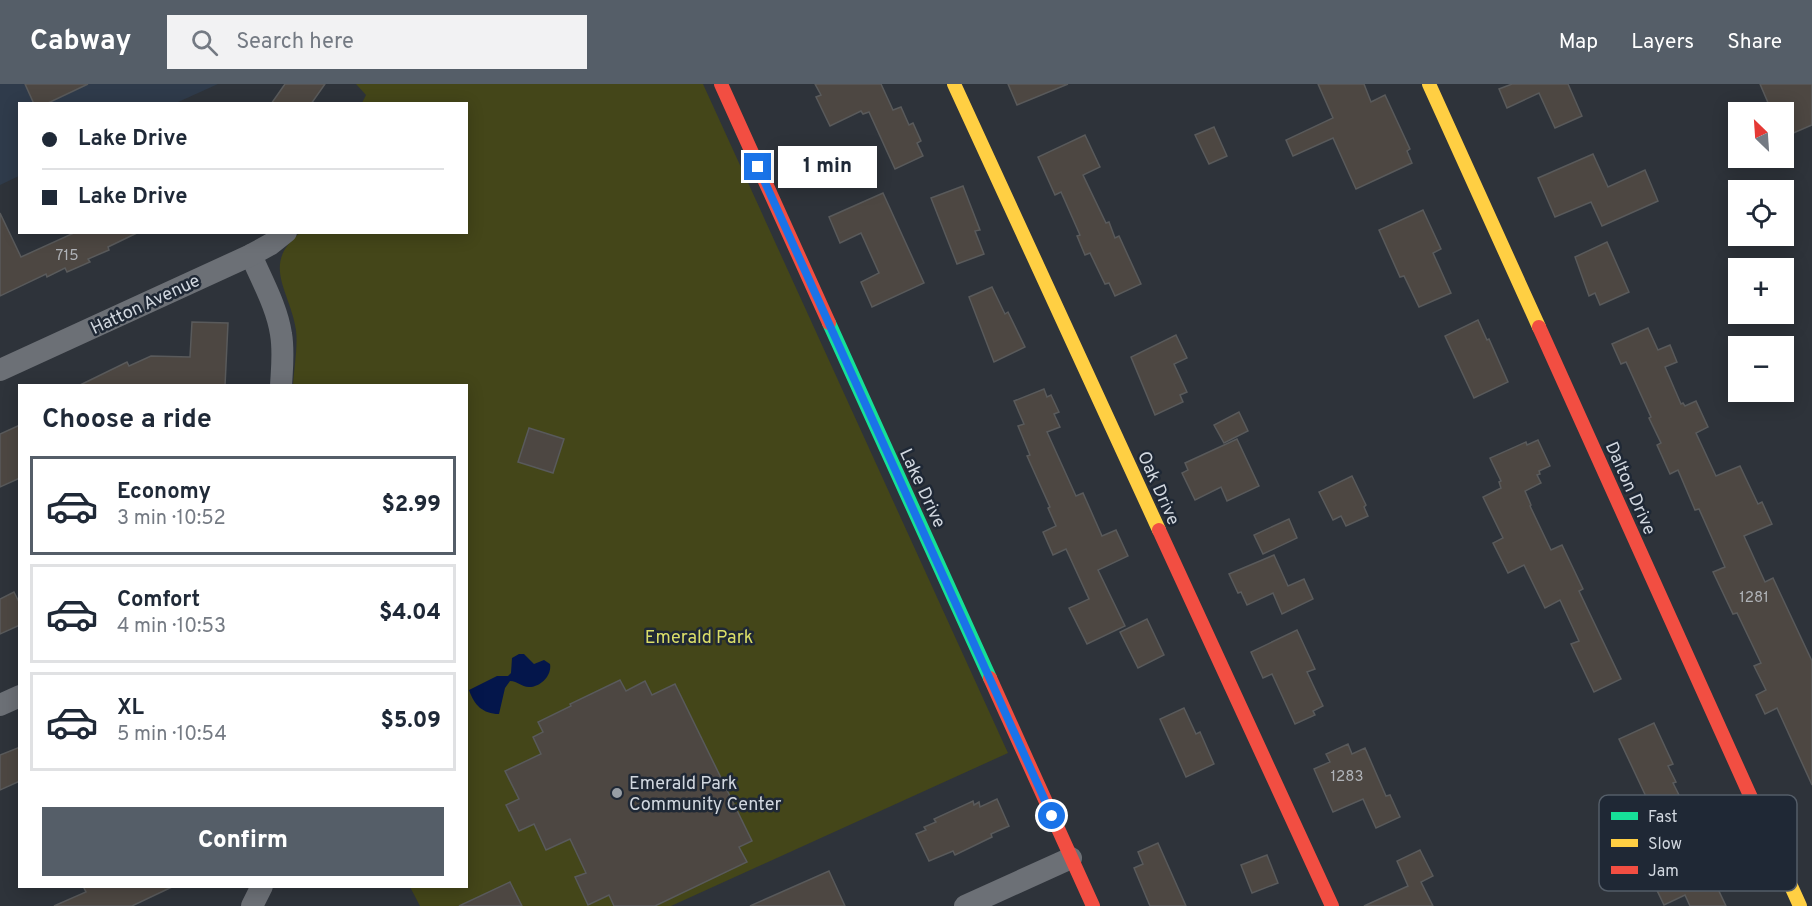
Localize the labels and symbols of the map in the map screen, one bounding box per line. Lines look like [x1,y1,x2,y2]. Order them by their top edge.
north arrow [1728,102,1794,168]
callout: 1 min [779,146,878,188]
route end [744,153,771,180]
house number: 715 [55,247,79,266]
street label: Hatton Avenue [87,270,204,341]
street label: Dalton Drive [1599,438,1660,539]
street label: Lake Drive [893,445,950,532]
street label: Oak Drive [1131,448,1184,529]
house number: 1281 [1739,589,1769,608]
park label: Emerald Park [645,627,753,650]
house number: 1283 [1331,768,1363,787]
place label: Emerald Park Community Center [629,773,782,817]
marker: Emerald Park Community Center [610,786,624,800]
legend [1599,795,1797,891]
route start [1038,802,1065,829]
text: Fast [1648,808,1678,828]
text: Slow [1648,835,1682,855]
text: Jam [1648,862,1679,882]

